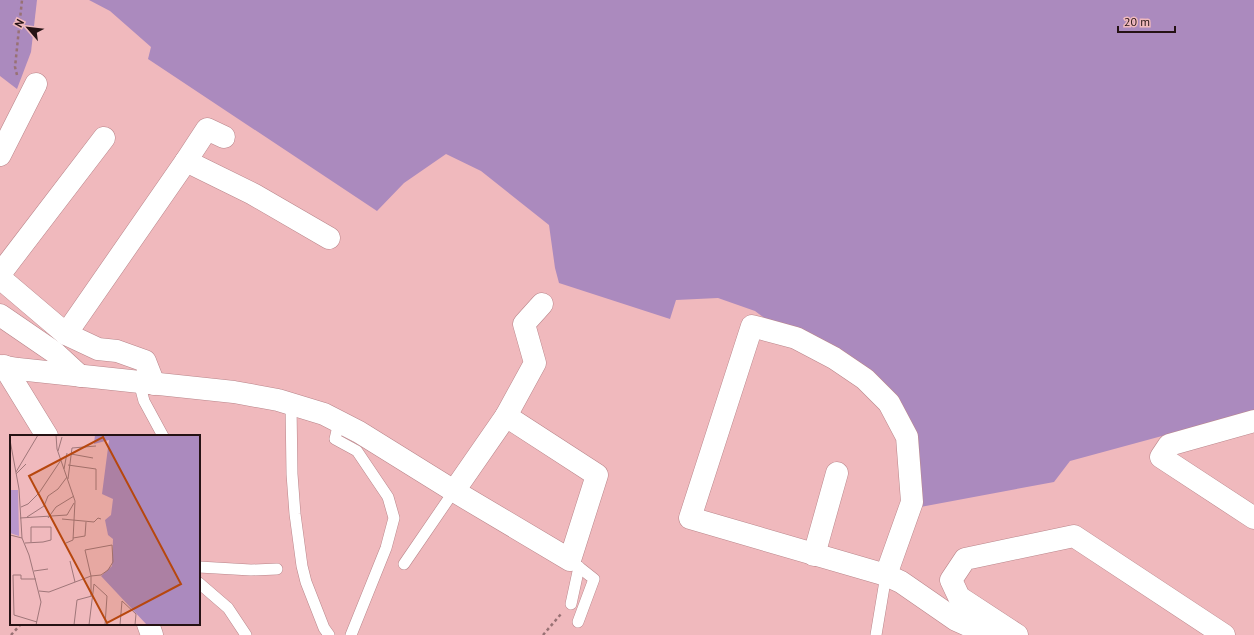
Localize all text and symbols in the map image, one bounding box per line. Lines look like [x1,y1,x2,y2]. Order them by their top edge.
north arrow [8,8,48,48]
scale bar [1118,8,1175,34]
text: 20 m [1124,14,1150,29]
text: N [11,17,27,30]
inset map [10,435,200,625]

